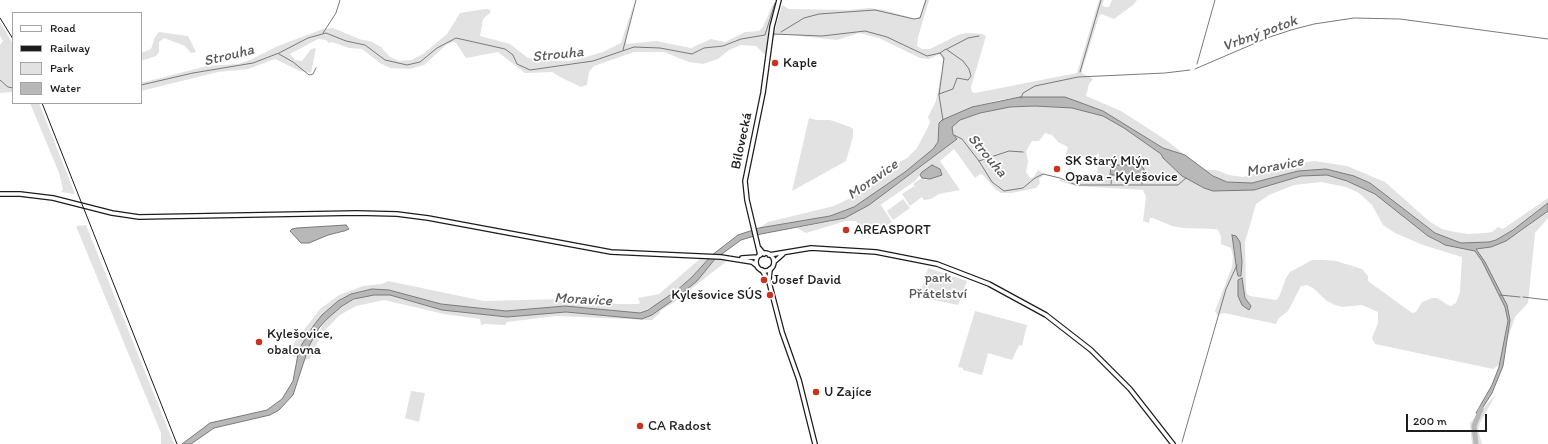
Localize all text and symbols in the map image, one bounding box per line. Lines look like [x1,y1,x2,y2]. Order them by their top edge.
legend [12,12,142,104]
water label: Vrbný potok [1220,12,1300,56]
text: Road [50,21,76,35]
text: Railway [50,41,90,55]
water label: Strouha [202,41,256,71]
water label: Strouha [532,43,584,67]
place label: Kaple [783,55,817,71]
marker: Kaple [770,58,780,68]
text: Park [50,61,74,75]
text: Water [50,81,81,95]
street label: Bílovecká [728,111,756,171]
water label: Strouha [964,131,1010,181]
place label: SK Starý Mlýn Opava - Kylešovice [1065,153,1178,186]
water label: Moravice [1245,153,1305,181]
water label: Moravice [844,156,902,204]
marker: SK Starý Mlýn Opava - Kylešovice [1052,164,1062,174]
place label: AREASPORT [854,222,931,238]
marker: AREASPORT [841,225,851,235]
park label: park Přátelství [909,270,967,302]
place label: Josef David [772,272,841,288]
marker: Josef David [759,275,769,285]
place label: Kylešovice SÚS [671,287,762,303]
water label: Moravice [554,290,612,310]
marker: Kylešovice SÚS [765,290,775,300]
place label: Kylešovice, obalovna [267,326,333,358]
marker: Kylešovice, obalovna [254,337,264,347]
place label: U Zajíce [824,384,872,400]
marker: U Zajíce [811,387,821,397]
scale bar [1408,406,1489,432]
text: 200 m [1413,414,1447,428]
place label: CA Radost [648,418,711,434]
marker: CA Radost [635,421,645,431]

